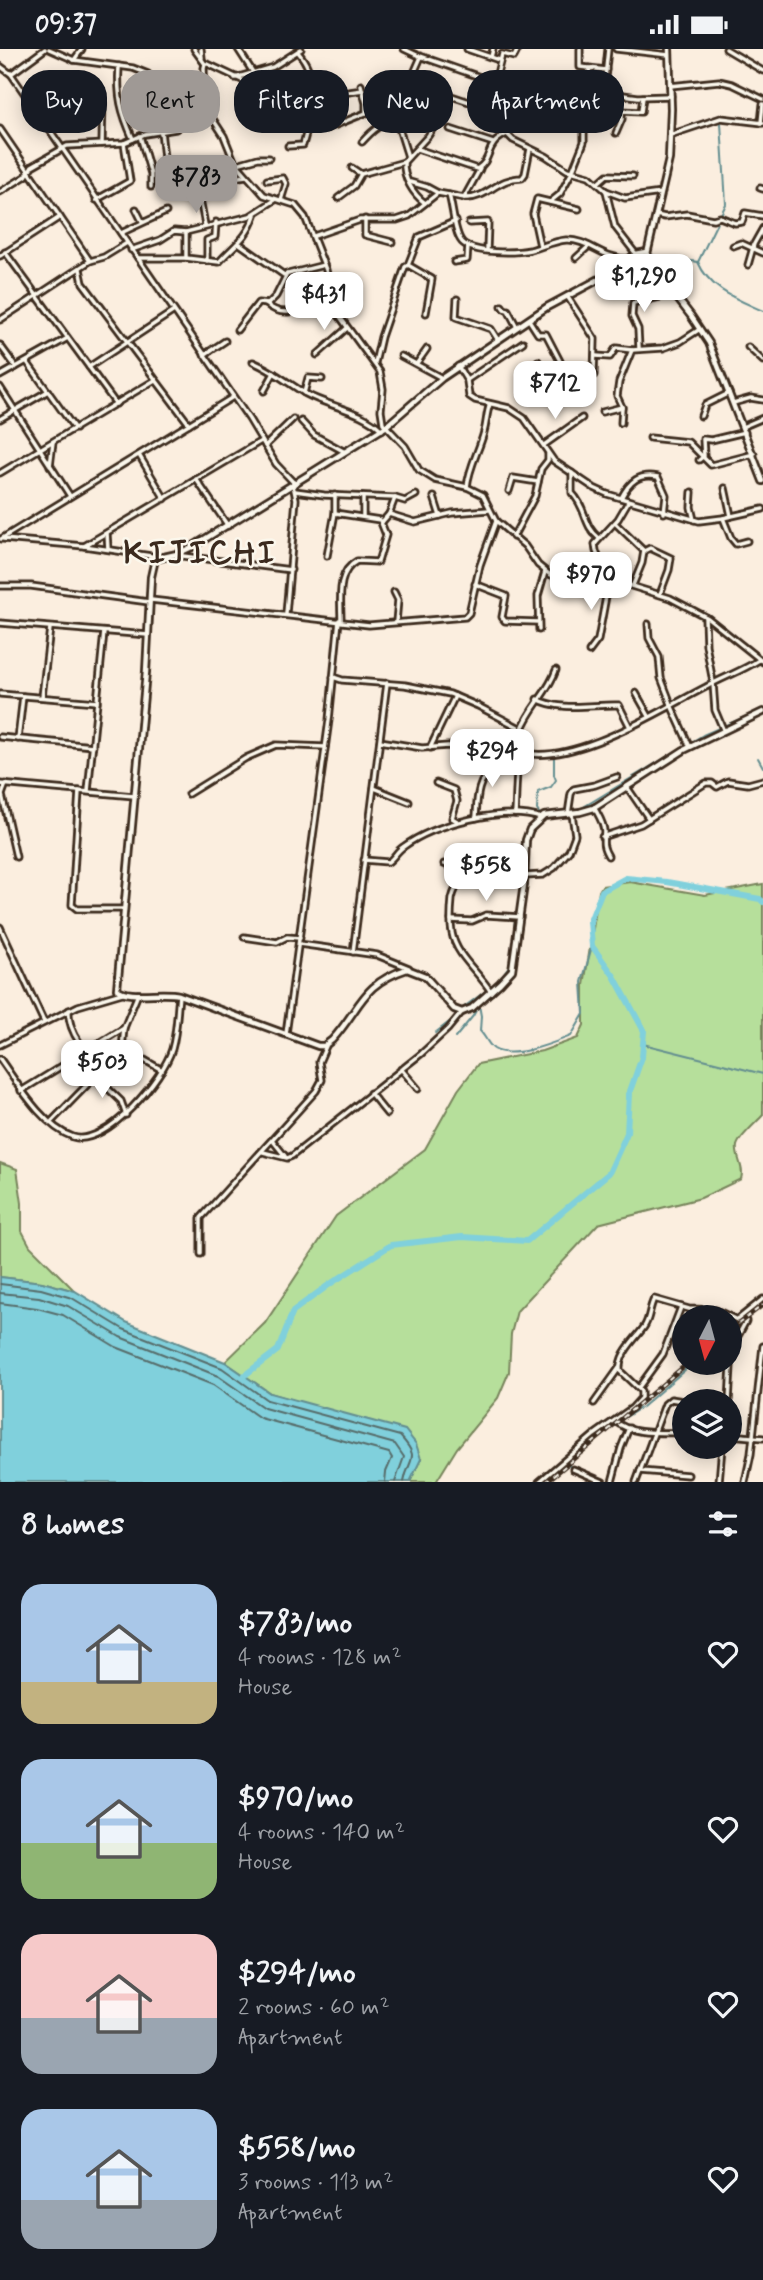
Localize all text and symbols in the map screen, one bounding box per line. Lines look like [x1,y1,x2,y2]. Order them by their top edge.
text: 09:37 [35,8,97,42]
chip: Buy [21,70,107,133]
chip: Rent [121,70,220,133]
chip: Filters [234,70,349,133]
chip: New [363,70,453,133]
chip: Apartment [467,70,624,133]
pin: $783 [155,155,237,215]
text: $783 [171,163,221,193]
pin: $1,290 [587,254,701,314]
text: $1,290 [611,262,677,292]
pin: $431 [283,273,365,332]
text: $431 [301,280,347,310]
pin: $712 [514,361,596,421]
text: $712 [529,369,581,399]
district label: KIJICHI [123,532,277,576]
pin: $970 [550,553,632,612]
text: $970 [566,560,616,590]
pin: $294 [451,729,533,789]
text: $294 [466,737,518,767]
pin: $558 [445,843,527,903]
text: $558 [460,851,512,881]
pin: $503 [61,1041,143,1100]
text: $503 [77,1048,127,1078]
north arrow [672,1305,742,1375]
map controls [672,1305,742,1459]
button: layers [672,1389,742,1459]
text: 8 homes [21,1505,124,1544]
icon: filters [704,1505,742,1543]
text: $783/mo [238,1604,352,1643]
icon: home [77,1612,161,1696]
icon: heart [704,1635,742,1673]
text: 4 rooms · 128 m² [238,1643,402,1673]
text: House [238,1673,292,1703]
text: $970/mo [238,1779,353,1818]
icon: home [77,1787,161,1871]
icon: heart [704,1810,742,1848]
text: 4 rooms · 140 m² [238,1818,405,1848]
text: House [238,1848,292,1878]
text: $294/mo [238,1954,356,1993]
icon: home [77,1962,161,2046]
icon: heart [704,1985,742,2023]
text: 2 rooms · 60 m² [238,1993,390,2023]
text: Apartment [238,2023,343,2053]
text: $558/mo [238,2129,356,2168]
icon: home [77,2137,161,2221]
icon: heart [704,2160,742,2198]
text: 3 rooms · 113 m² [238,2168,393,2198]
text: Apartment [238,2198,343,2228]

